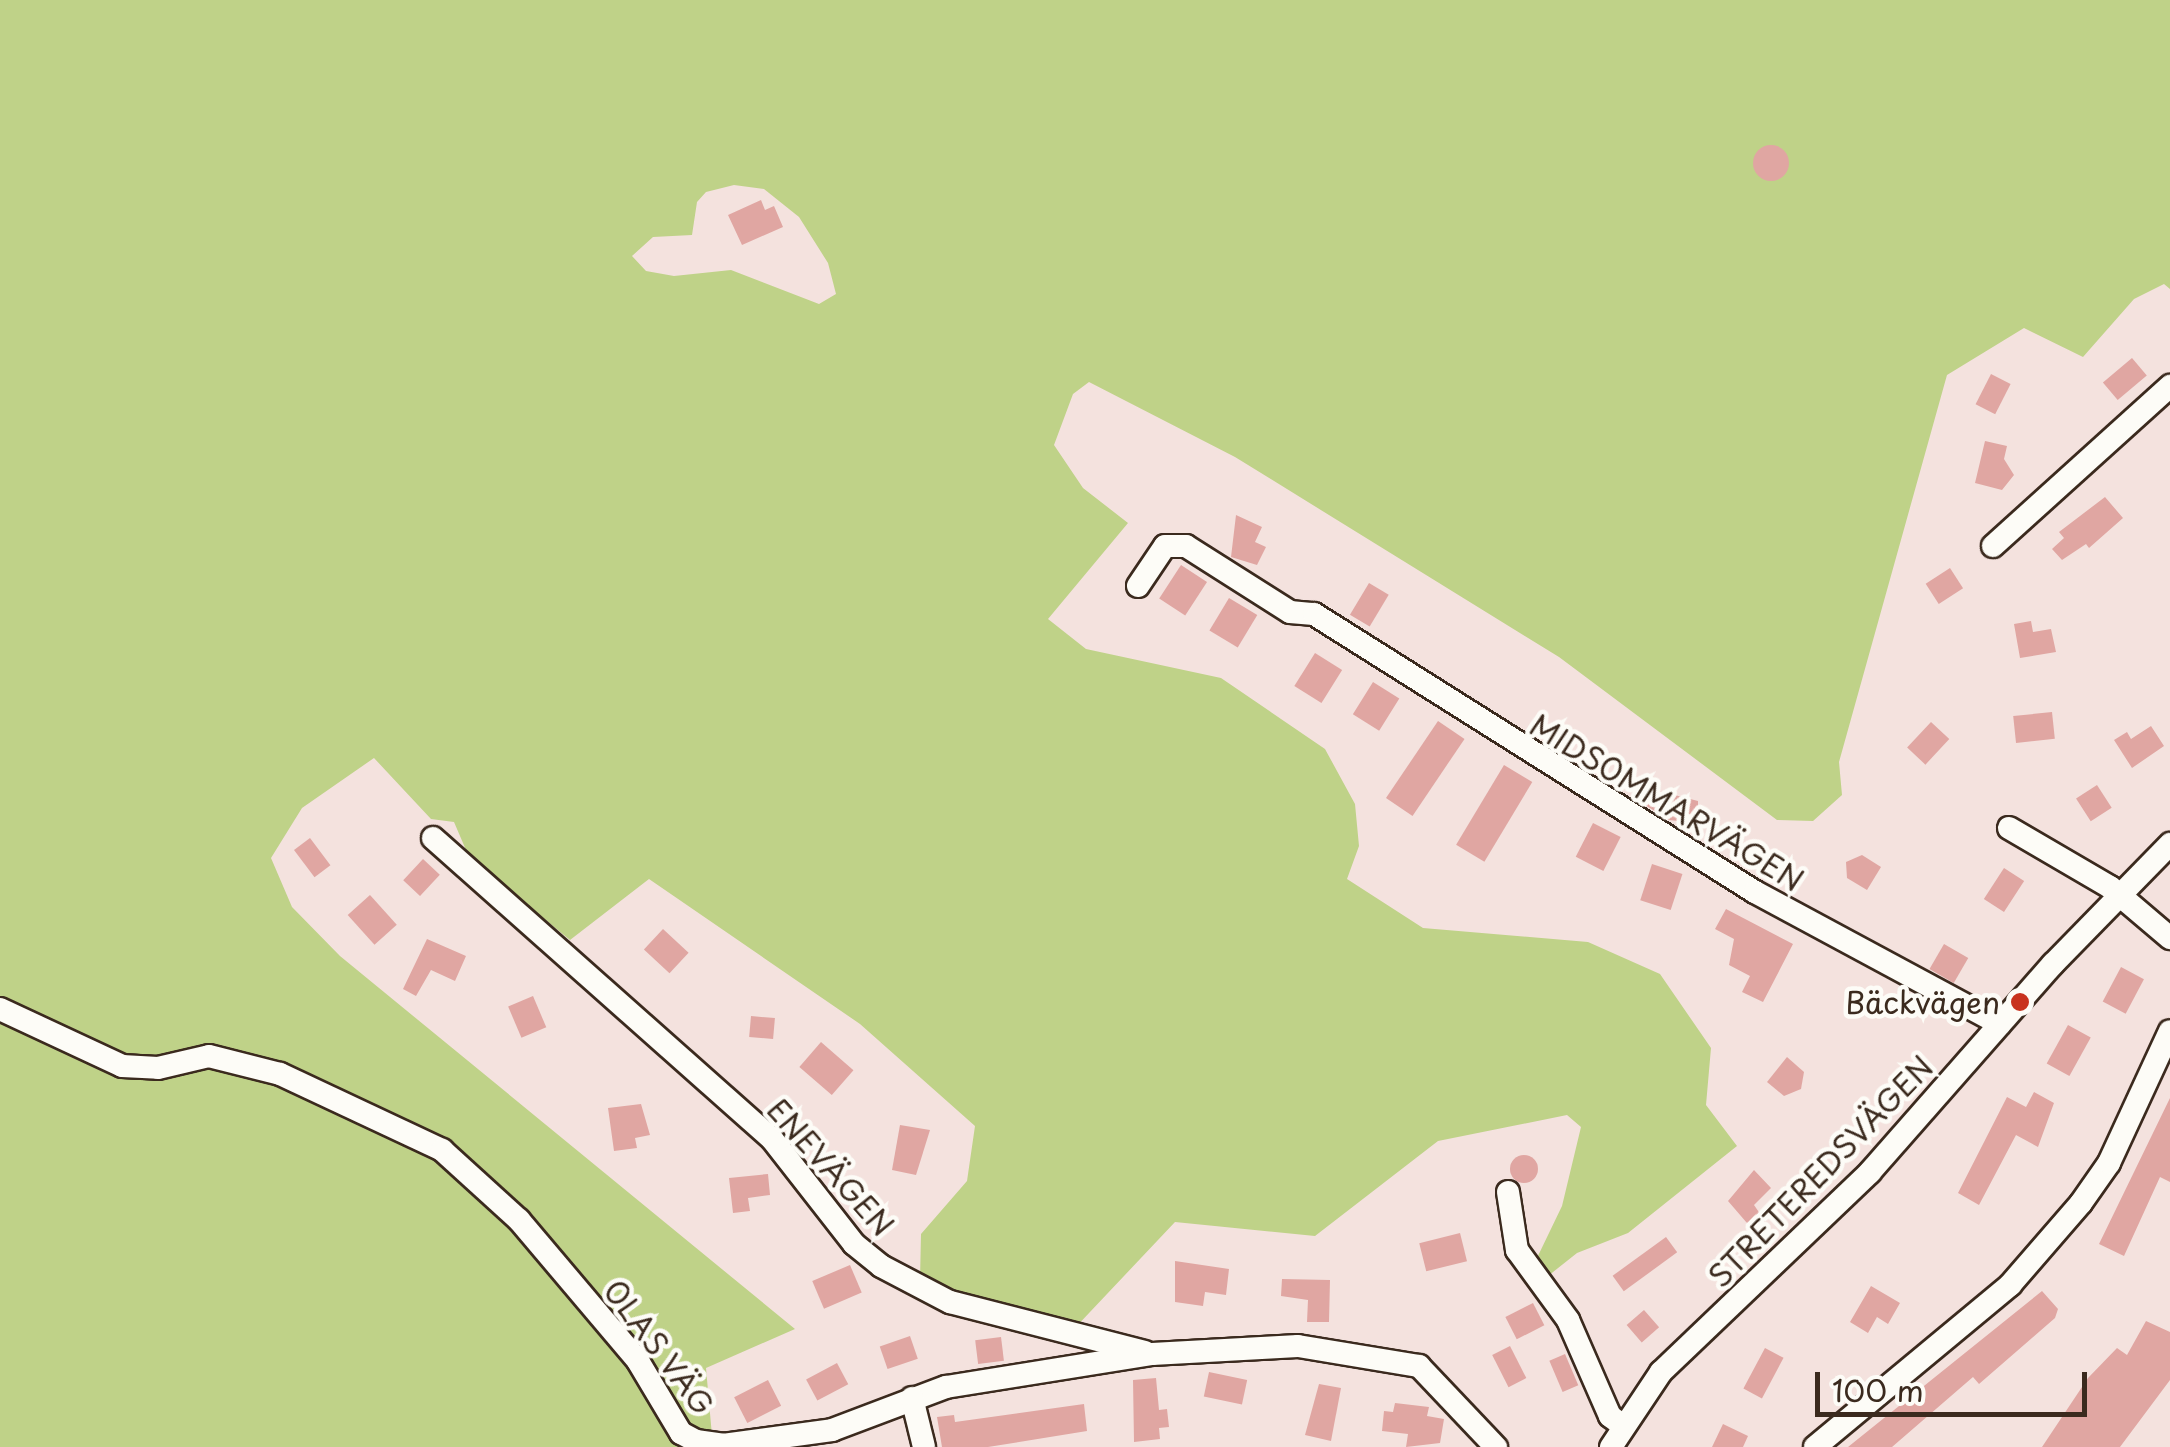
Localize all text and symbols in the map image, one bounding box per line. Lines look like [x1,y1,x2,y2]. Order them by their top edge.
street label: MIDSOMMARVÄGEN [1524,706,1810,898]
place label: Bäckvägen [1845,984,2000,1020]
marker: Bäckvägen [2009,991,2031,1013]
street label: STRETEREDSVÄGEN [1700,1048,1940,1294]
street label: ENEVÄGEN [760,1091,902,1243]
street label: OLAS VÄG [597,1273,721,1421]
scale bar [1820,1352,2092,1414]
text: 100 m [1832,1367,1924,1412]

